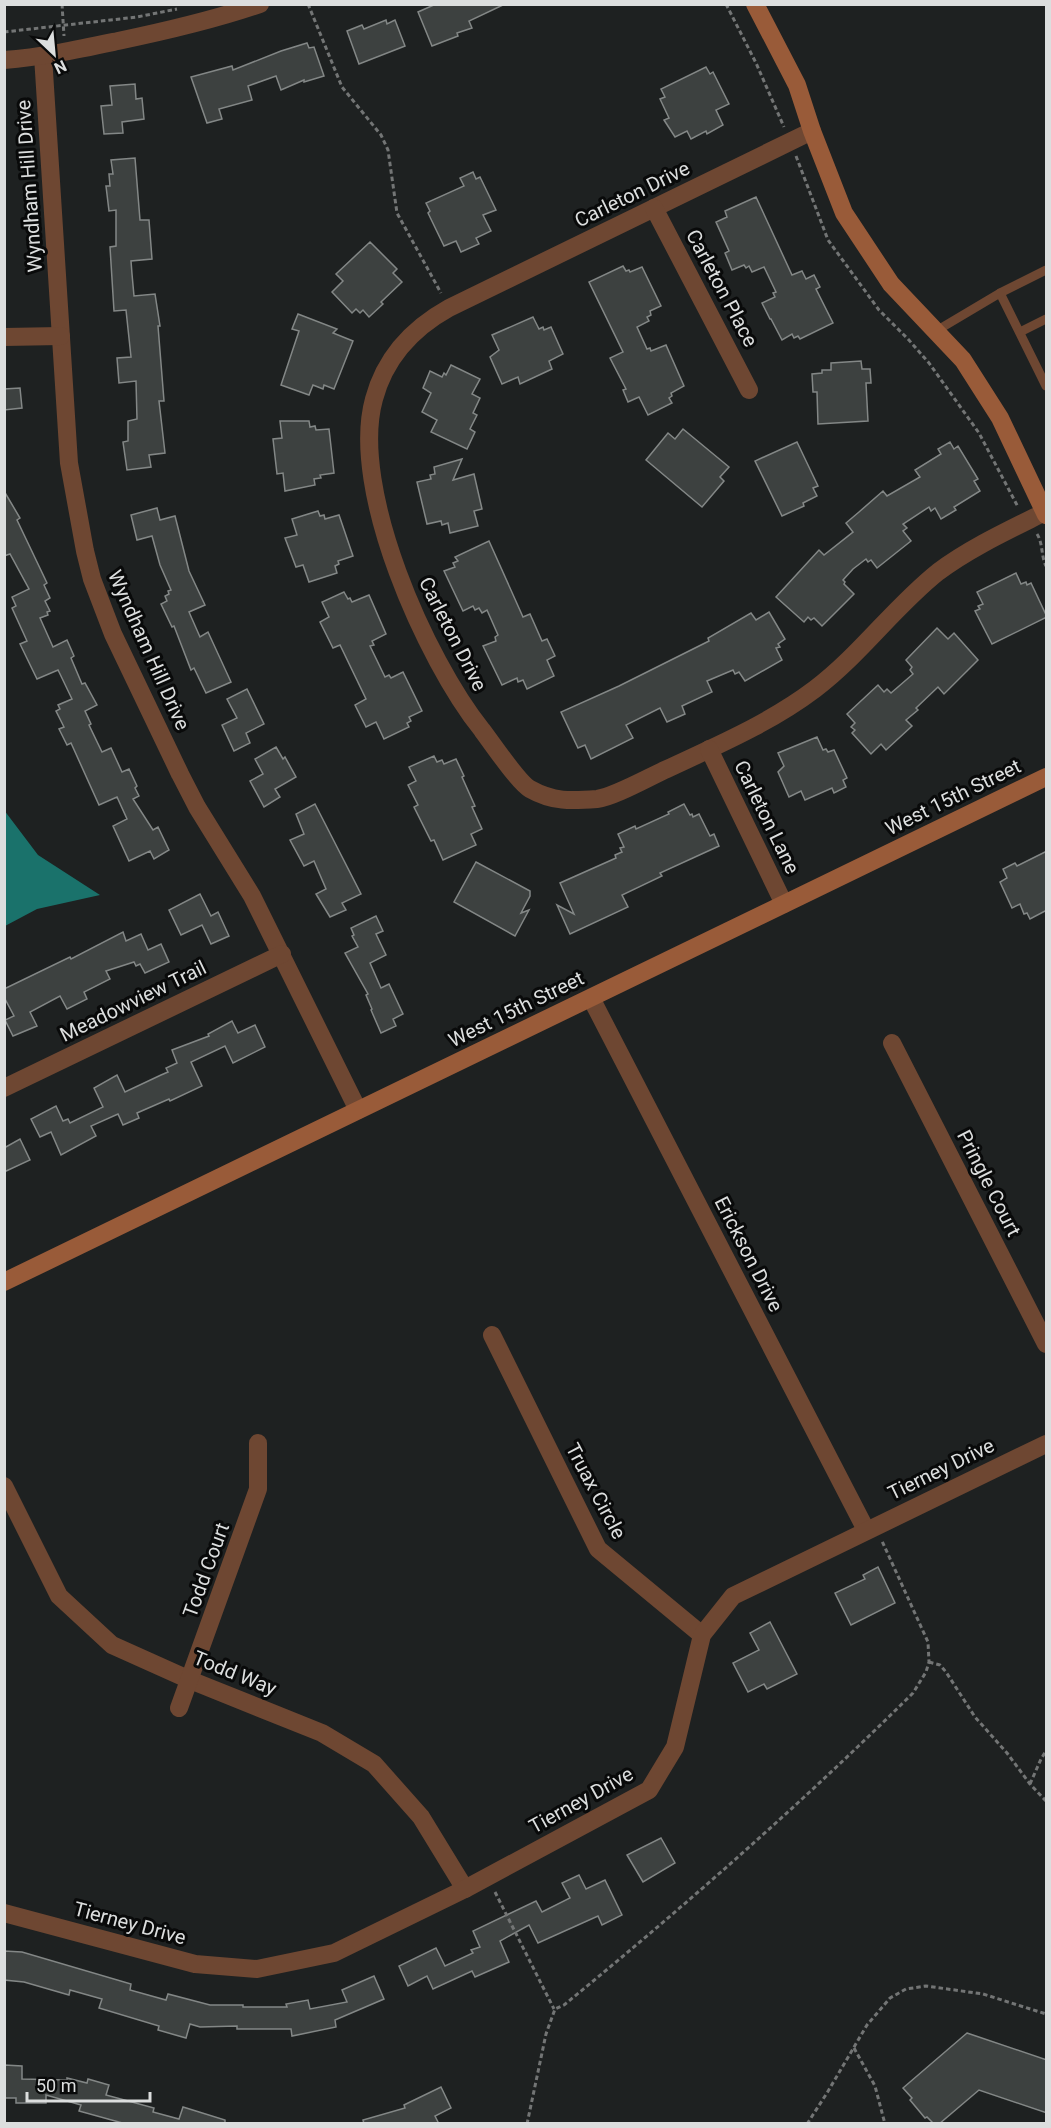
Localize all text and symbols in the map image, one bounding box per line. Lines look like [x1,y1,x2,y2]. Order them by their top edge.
north arrow [24,24,84,84]
text: N [51,56,70,78]
street label: Wyndham Hill Drive [11,99,47,273]
street label: Carleton Drive [571,156,693,232]
street label: Carleton Place [681,225,763,351]
street label: Wyndham Hill Drive [103,566,195,734]
street label: Carleton Drive [414,573,492,695]
street label: West 15th Street [881,754,1025,840]
street label: Carleton Lane [729,756,805,878]
street label: Meadowview Trail [56,955,210,1047]
street label: West 15th Street [444,966,588,1052]
street label: Pringle Court [952,1126,1026,1240]
street label: Erickson Drive [710,1192,788,1316]
street label: Tierney Drive [884,1433,998,1505]
street label: Truax Circle [561,1439,631,1543]
street label: Todd Court [178,1519,234,1621]
street label: Todd Way [190,1645,281,1701]
street label: Tierney Drive [525,1762,637,1838]
street label: Tierney Drive [71,1897,189,1949]
scale bar [27,2065,150,2103]
text: 50 m [36,2075,76,2096]

